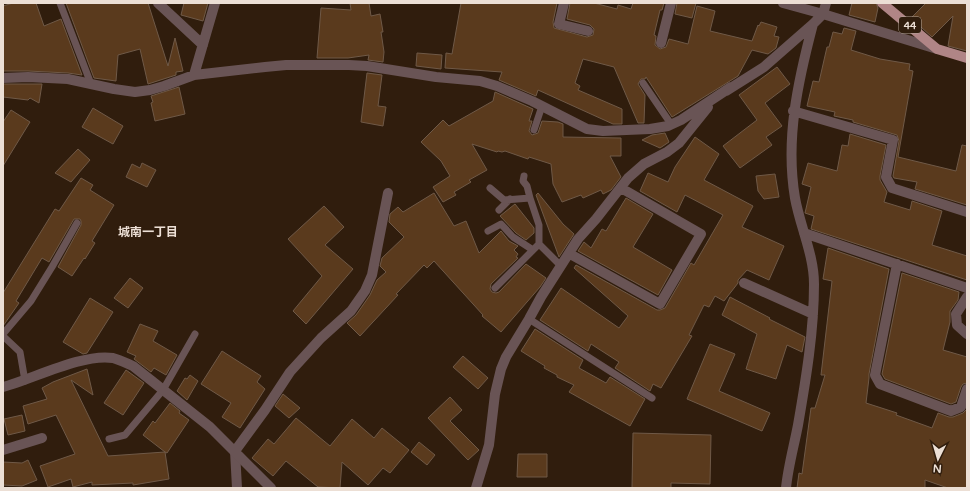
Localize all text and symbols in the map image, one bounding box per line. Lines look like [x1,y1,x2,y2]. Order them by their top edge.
road number: 44 [899,17,921,33]
district label: 城南一丁目 [118,225,178,239]
north arrow [918,439,958,479]
text: N [932,462,942,475]

